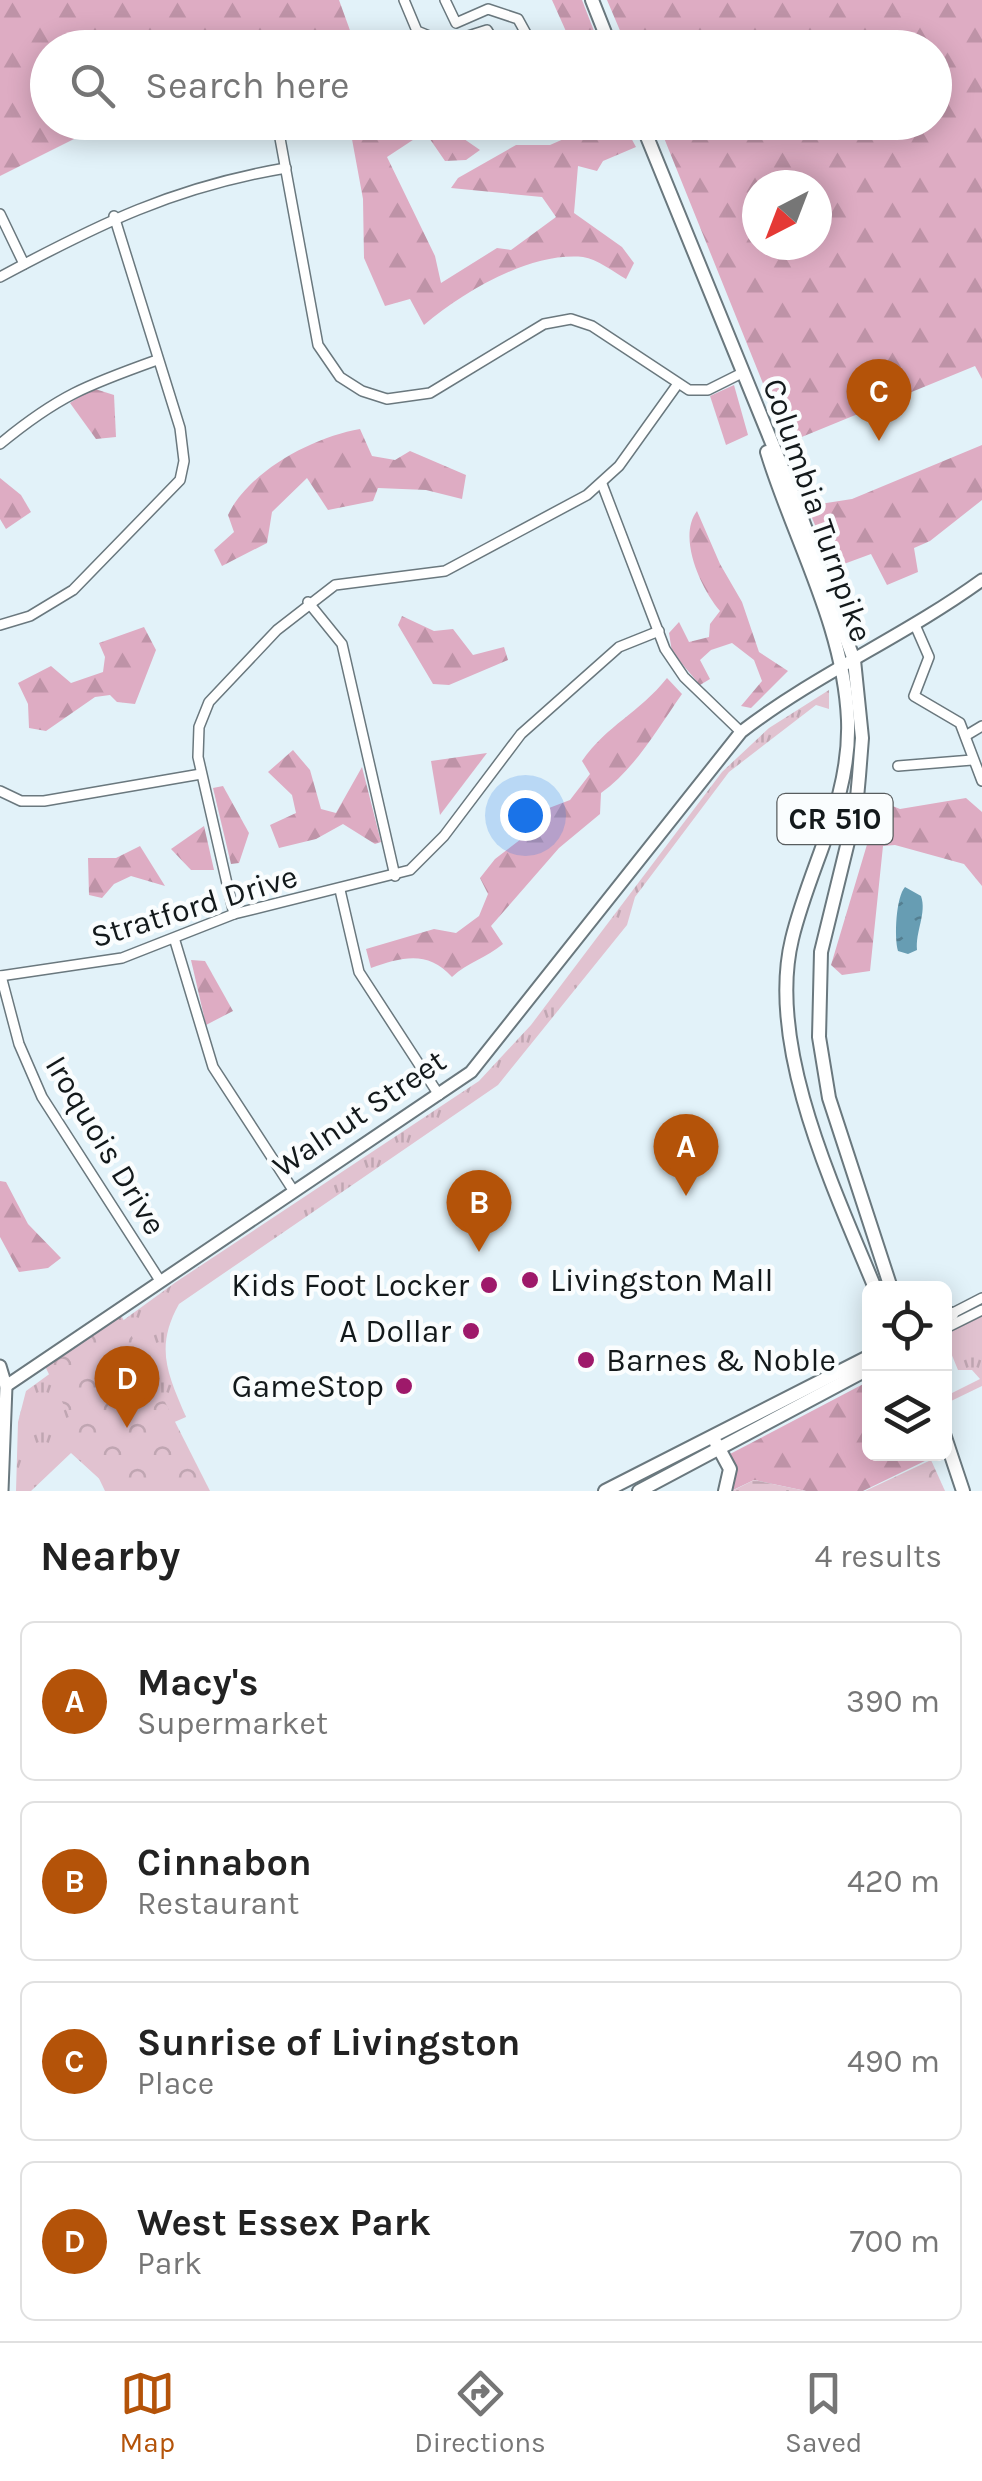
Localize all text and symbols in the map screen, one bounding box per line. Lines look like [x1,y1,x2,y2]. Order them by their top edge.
search box [30,30,952,140]
icon: search [65,58,120,113]
text: Search here [145,63,349,108]
north arrow [742,170,832,260]
pin: C [846,358,912,441]
street label: Columbia Turnpike [755,373,881,647]
your location [500,790,551,841]
road number: CR 510 [778,794,892,844]
street label: Stratford Drive [86,858,302,955]
street label: Walnut Street [266,1042,453,1185]
street label: Iroquois Drive [38,1049,174,1241]
pin: A [654,1114,718,1196]
pin: B [446,1170,512,1252]
place label: Livingston Mall [550,1262,773,1299]
place label: Kids Foot Locker [231,1267,469,1304]
marker: Livingston Mall [519,1269,541,1291]
marker: Kids Foot Locker [478,1274,500,1296]
map controls [862,1281,952,1461]
button: locate [862,1281,952,1371]
place label: A Dollar [339,1313,451,1350]
marker: A Dollar [460,1320,482,1342]
place label: Barnes & Noble [606,1342,836,1379]
pin: D [94,1346,160,1428]
marker: Barnes & Noble [575,1349,597,1371]
place label: GameStop [232,1368,384,1405]
button: layers [862,1371,952,1461]
marker: GameStop [393,1375,415,1397]
text: Nearby [40,1531,180,1581]
text: 4 results [815,1538,942,1575]
text: Macy's [137,1660,259,1705]
text: A [64,1683,85,1720]
text: 390 m [846,1683,940,1720]
text: Supermarket [137,1705,328,1742]
text: Cinnabon [137,1840,312,1885]
text: B [64,1863,85,1900]
text: 420 m [847,1863,940,1900]
text: Restaurant [137,1885,299,1922]
text: Sunrise of Livingston [137,2020,520,2065]
text: C [64,2043,85,2080]
text: 490 m [847,2043,940,2080]
text: Place [137,2065,214,2102]
text: West Essex Park [137,2200,431,2245]
text: D [64,2223,85,2260]
text: 700 m [849,2223,940,2260]
text: Park [137,2245,202,2282]
tab: Map [120,2366,175,2459]
tab: Directions [414,2366,546,2459]
tab: Saved [785,2366,862,2459]

